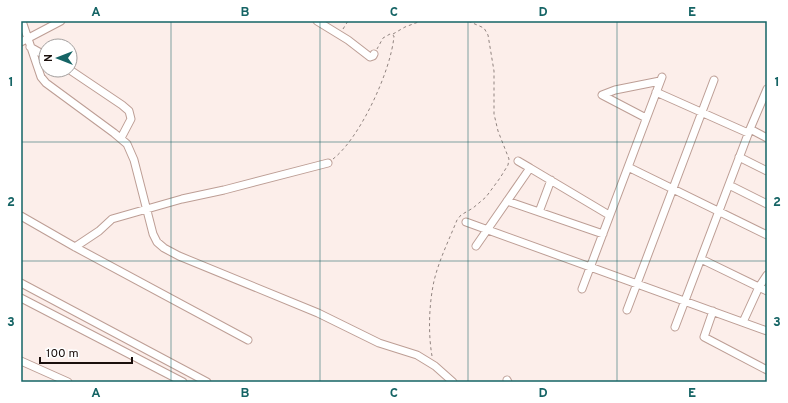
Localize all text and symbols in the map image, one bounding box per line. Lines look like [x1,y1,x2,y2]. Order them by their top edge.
text: A [91,5,101,21]
text: B [241,5,250,21]
text: C [390,5,398,21]
text: D [538,5,548,21]
text: E [688,5,696,21]
north arrow [38,38,78,78]
text: N [42,54,56,62]
text: 1 [8,75,14,91]
text: 1 [774,75,780,91]
text: 2 [7,195,15,211]
text: 2 [773,195,781,211]
text: 3 [7,315,15,331]
text: 3 [773,315,781,331]
scale bar [40,339,132,365]
text: 100 m [46,346,79,362]
text: A [91,386,101,402]
text: B [241,386,250,402]
text: C [390,386,398,402]
text: D [538,386,548,402]
text: E [688,386,696,402]

